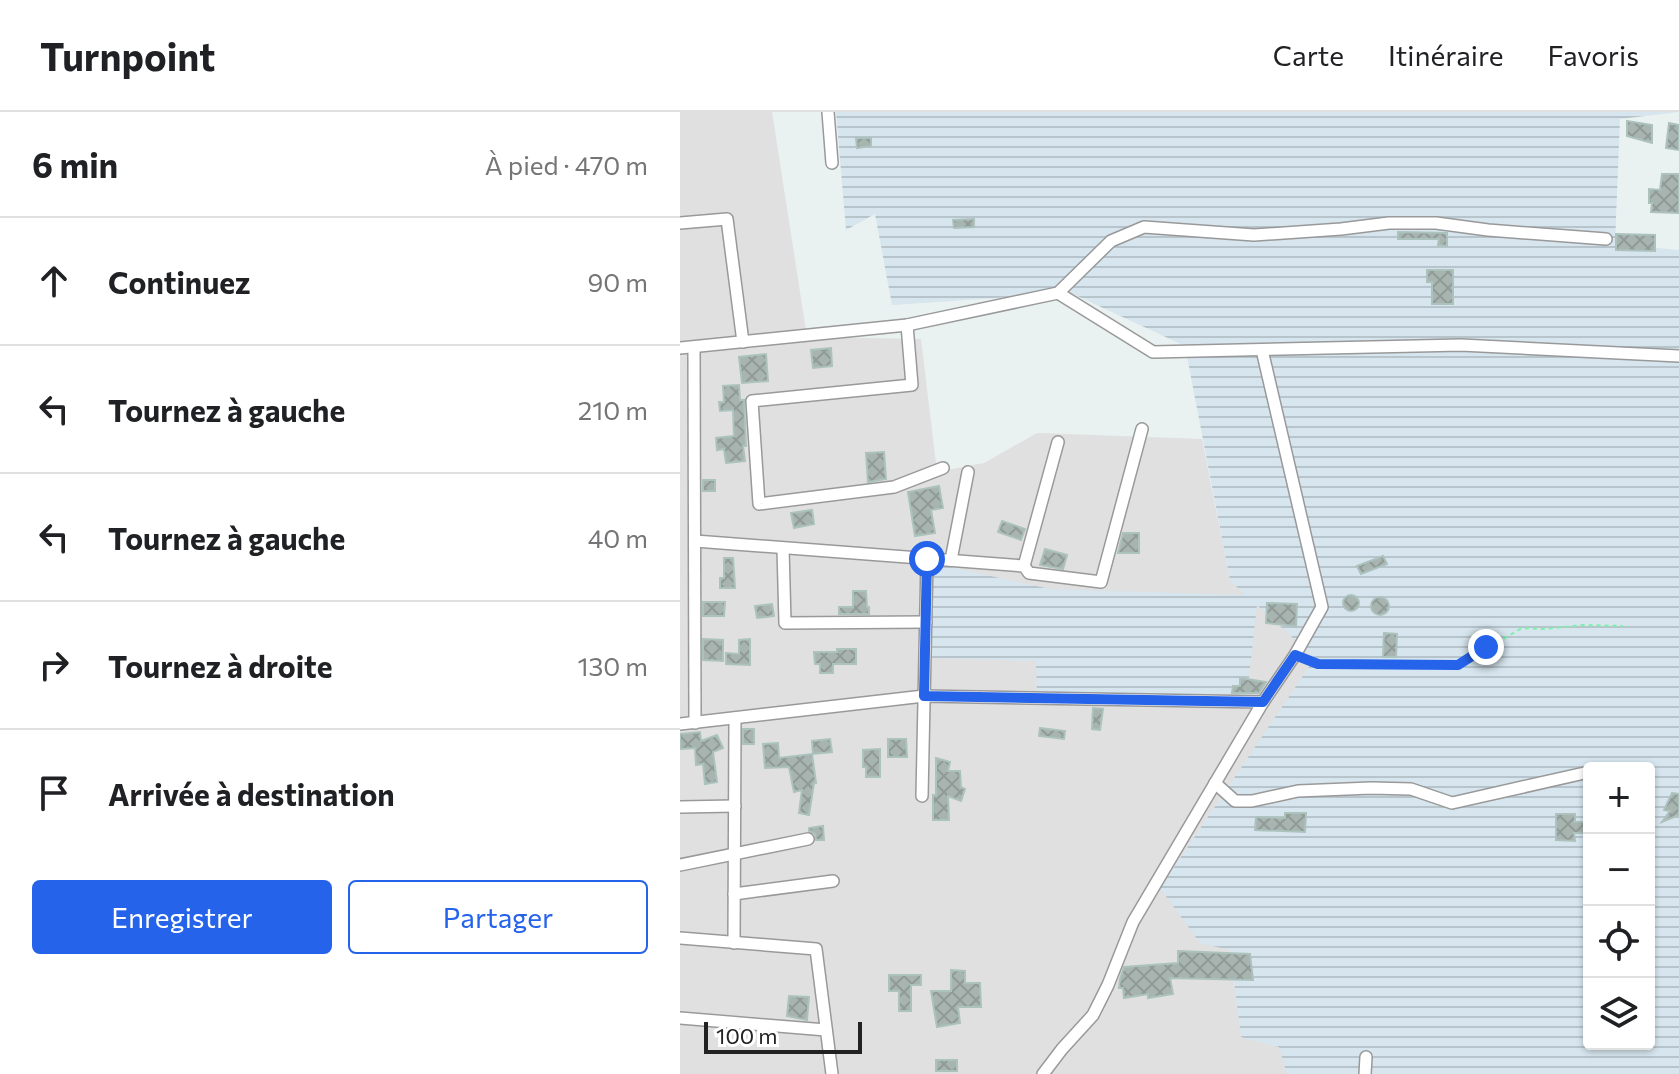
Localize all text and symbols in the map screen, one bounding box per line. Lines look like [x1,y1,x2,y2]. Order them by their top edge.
text: Turnpoint [40,32,215,79]
text: Carte [1273,38,1344,72]
text: Itinéraire [1388,38,1503,72]
text: Favoris [1547,38,1639,72]
text: 6 min [32,143,118,185]
text: À pied · 470 m [485,149,648,180]
icon: ahead [32,259,76,303]
text: Continuez [108,263,251,300]
text: 90 m [588,266,648,297]
icon: left [32,387,76,431]
text: Tournez à gauche [108,391,345,428]
text: 210 m [578,394,648,425]
icon: left [32,515,76,559]
text: Tournez à gauche [108,519,345,556]
text: 40 m [588,522,648,553]
route start [909,541,945,577]
route end [1468,629,1504,665]
icon: right [32,643,76,687]
text: Tournez à droite [108,647,332,684]
text: 130 m [577,650,648,681]
map controls [1583,762,1655,1050]
button: + [1583,762,1655,834]
icon: arrive [32,771,76,815]
text: Arrivée à destination [108,775,395,812]
button: − [1583,834,1655,906]
button: Enregistrer [32,880,332,954]
button: Partager [348,880,648,954]
button: locate [1583,906,1655,978]
button: layers [1583,978,1655,1050]
scale bar [704,1018,862,1054]
text: 100 m [716,1022,778,1049]

